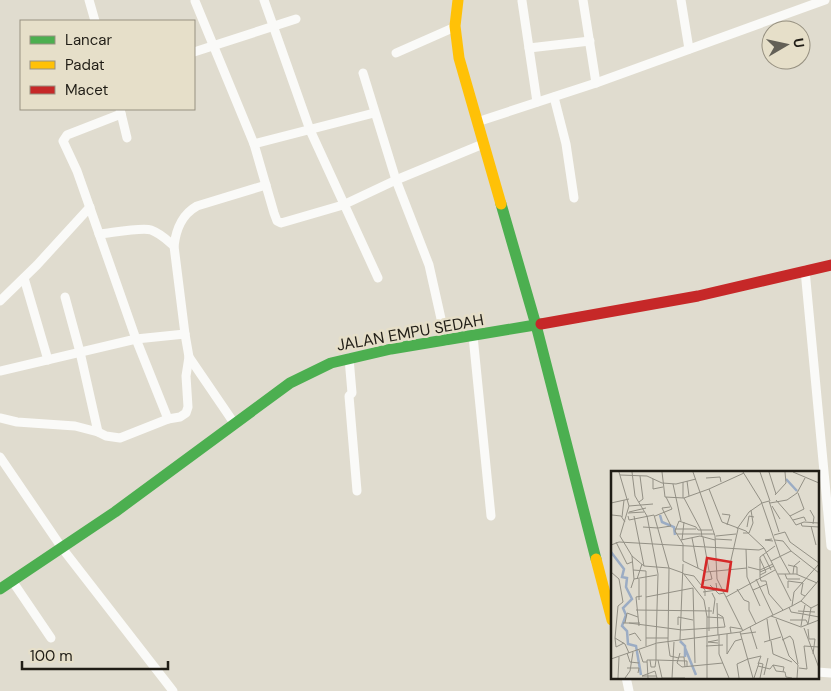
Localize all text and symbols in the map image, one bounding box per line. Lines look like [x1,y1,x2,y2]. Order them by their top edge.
legend [20,20,195,110]
north arrow [761,20,811,70]
text: Lancar [65,30,112,50]
text: U [789,37,808,49]
text: Padat [65,55,105,75]
text: Macet [65,80,109,100]
street label: JALAN EMPU SEDAH [335,309,485,356]
inset map [611,471,818,678]
scale bar [22,638,169,670]
text: 100 m [30,646,73,666]

